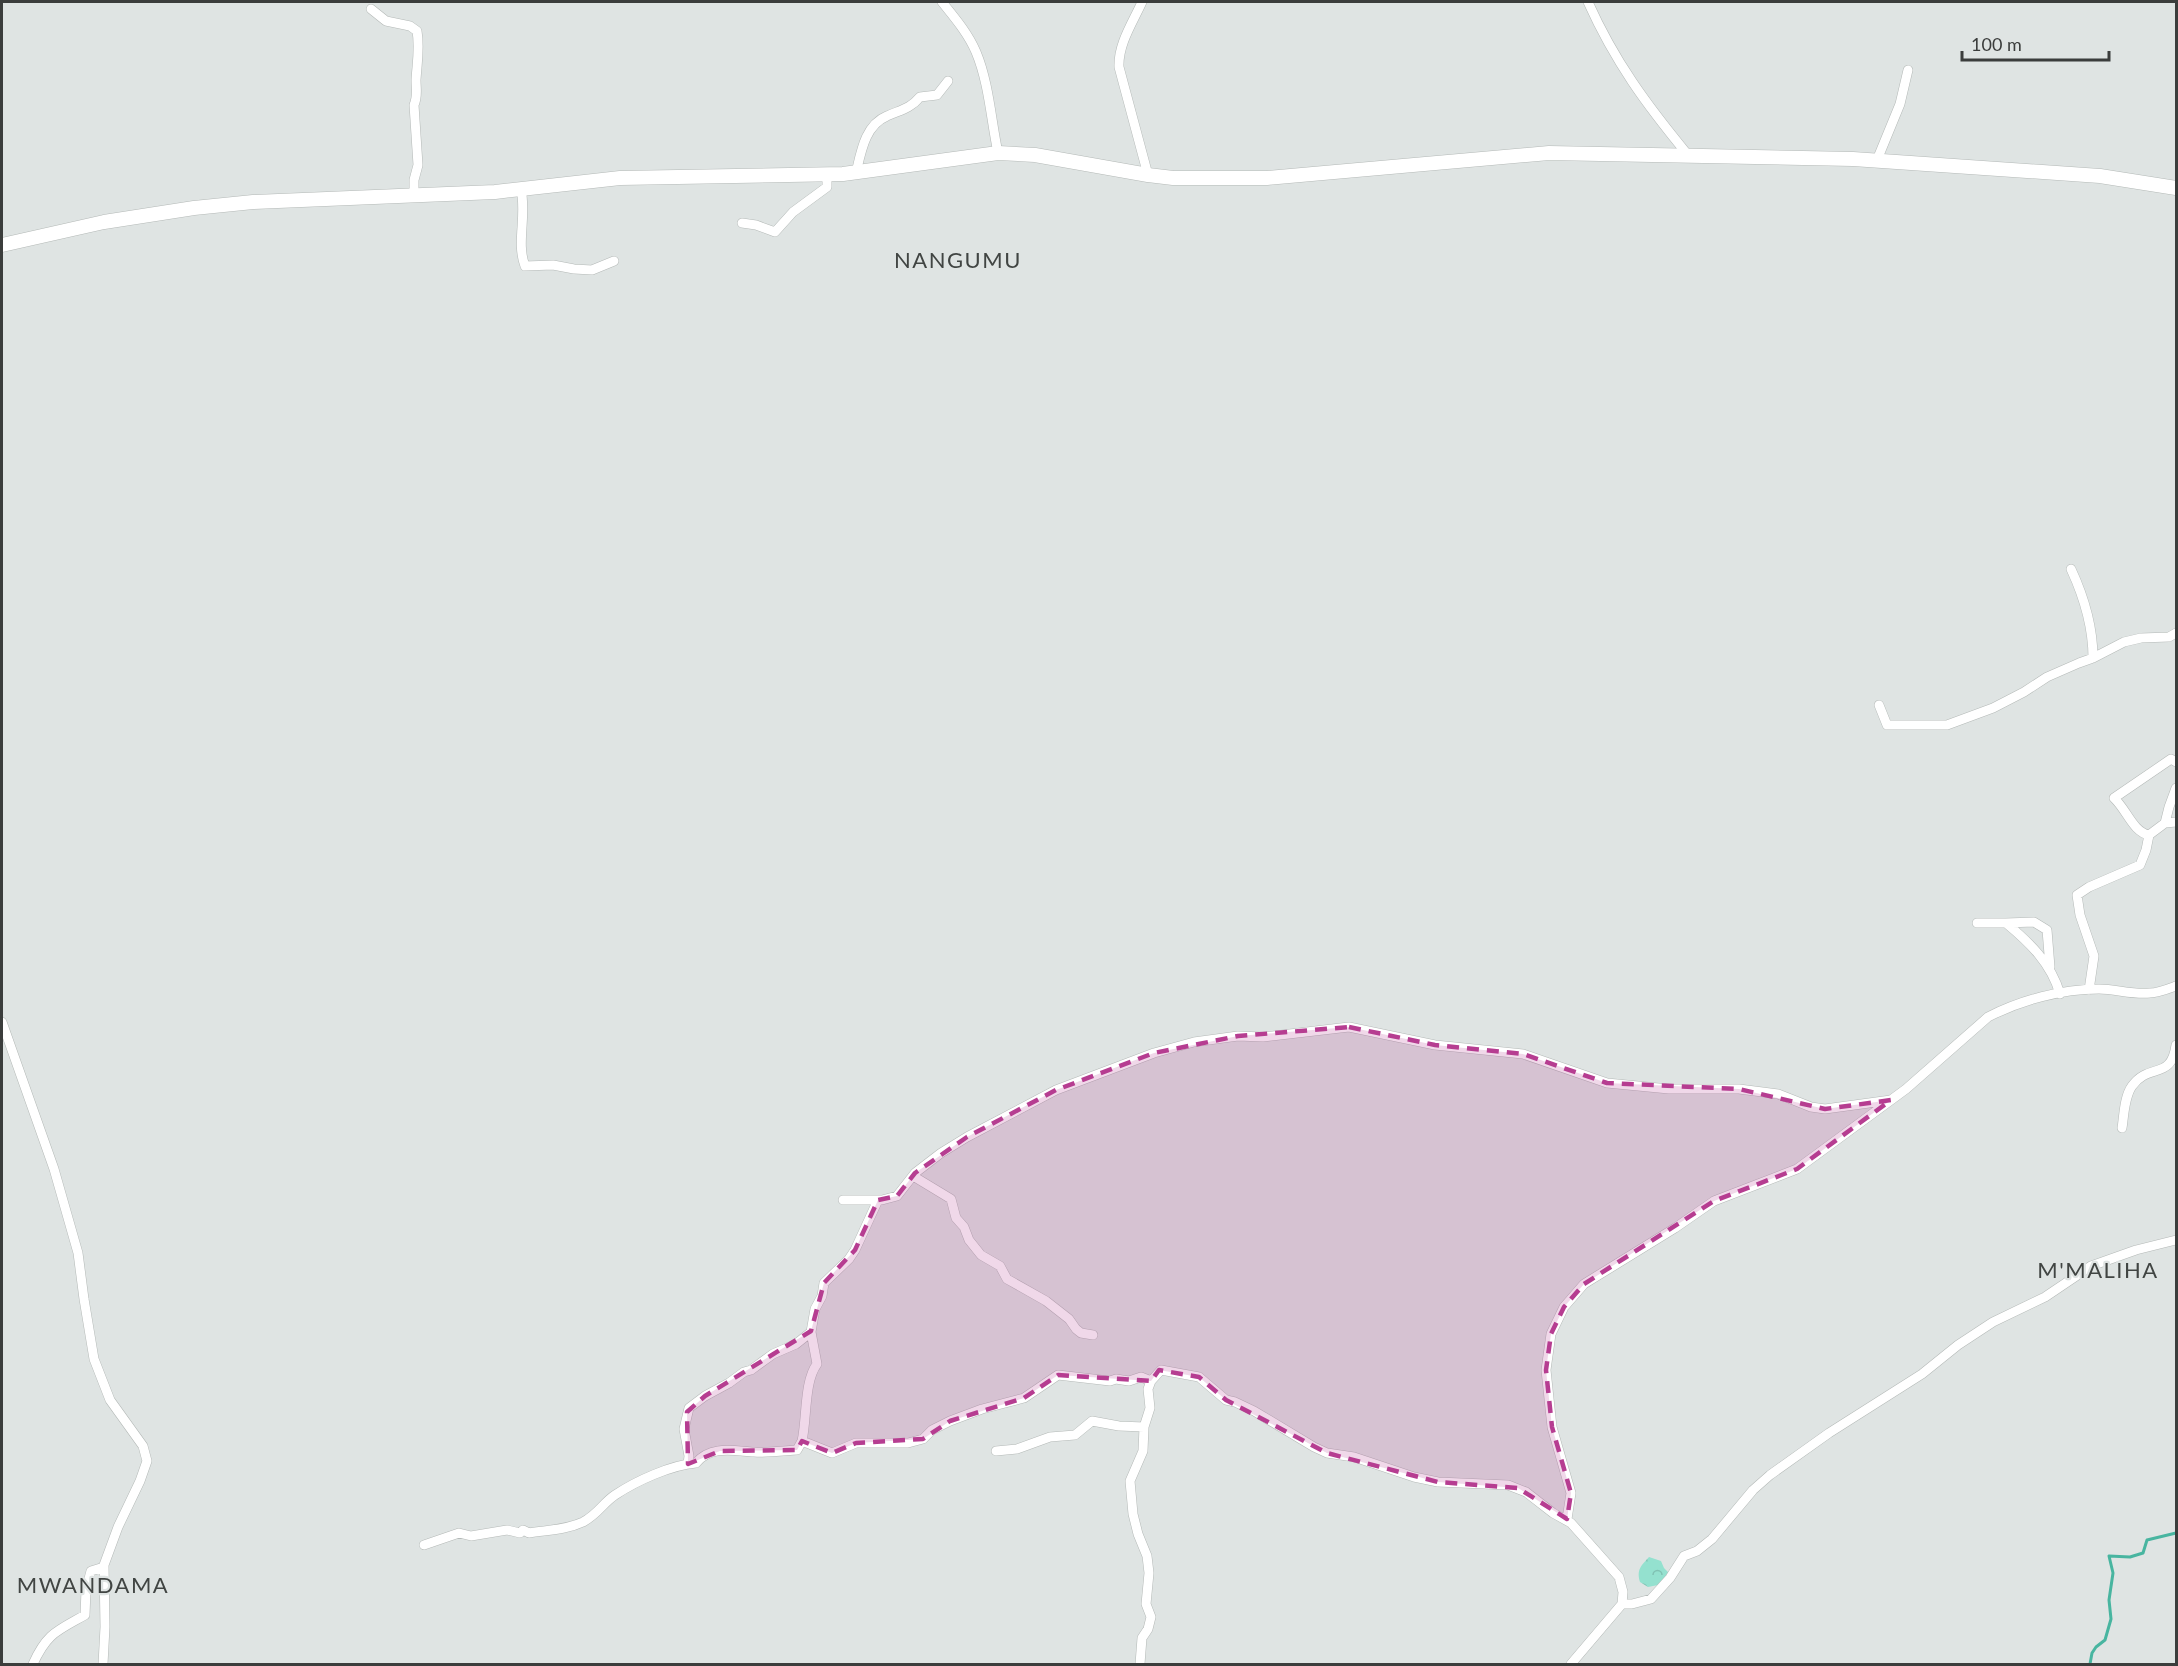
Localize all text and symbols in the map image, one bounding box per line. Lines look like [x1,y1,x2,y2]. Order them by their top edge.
scale bar [1962,24,2109,62]
text: 100 m [1971,33,2022,55]
district label: NANGUMU [894,246,1022,273]
district label: M'MALIHA [2037,1256,2159,1283]
district label: MWANDAMA [17,1571,169,1598]

